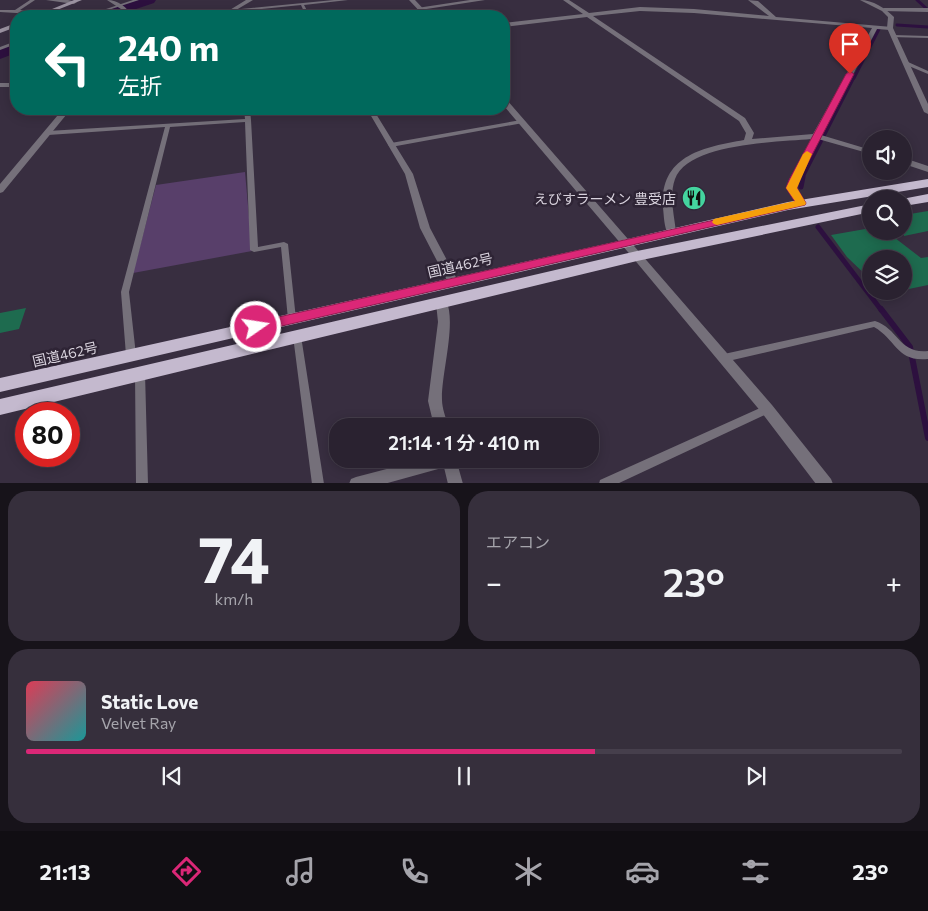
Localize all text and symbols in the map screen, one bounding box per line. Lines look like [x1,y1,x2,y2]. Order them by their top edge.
pin [829,23,871,74]
text: 240 m [118,25,219,68]
icon: left [35,30,100,95]
icon: arrive [836,30,864,58]
text: 左折 [118,72,162,99]
map controls [862,130,912,300]
button: sound [862,130,912,180]
restaurant icon: えびすラーメン 豊受店 [681,185,707,211]
place label: えびすラーメン 豊受店 [534,190,676,207]
button: search [862,190,912,240]
street label: 国道462号 [426,249,494,281]
button: layers [862,250,912,300]
position arrow [229,300,281,352]
street label: 国道462号 [31,338,99,370]
speed limit sign: 80 [15,402,80,467]
text: 21:14 · 1 分 · 410 m [388,431,540,454]
text: 74 [198,517,270,596]
text: エアコン [486,532,550,551]
text: 23° [663,558,725,605]
text: − [486,565,502,599]
text: + [886,565,902,599]
text: km/h [215,589,253,608]
text: Static Love [101,690,198,713]
text: Velvet Ray [101,713,176,732]
icon: previous [158,762,186,790]
icon: pause [450,762,478,790]
icon: next [742,762,770,790]
icon: directions [169,854,204,889]
icon: music [283,854,318,889]
icon: phone [397,854,432,889]
icon: climate [511,854,546,889]
icon: car [625,854,660,889]
icon: filters [738,854,773,889]
text: 21:13 [39,858,90,885]
text: 23° [852,858,888,885]

